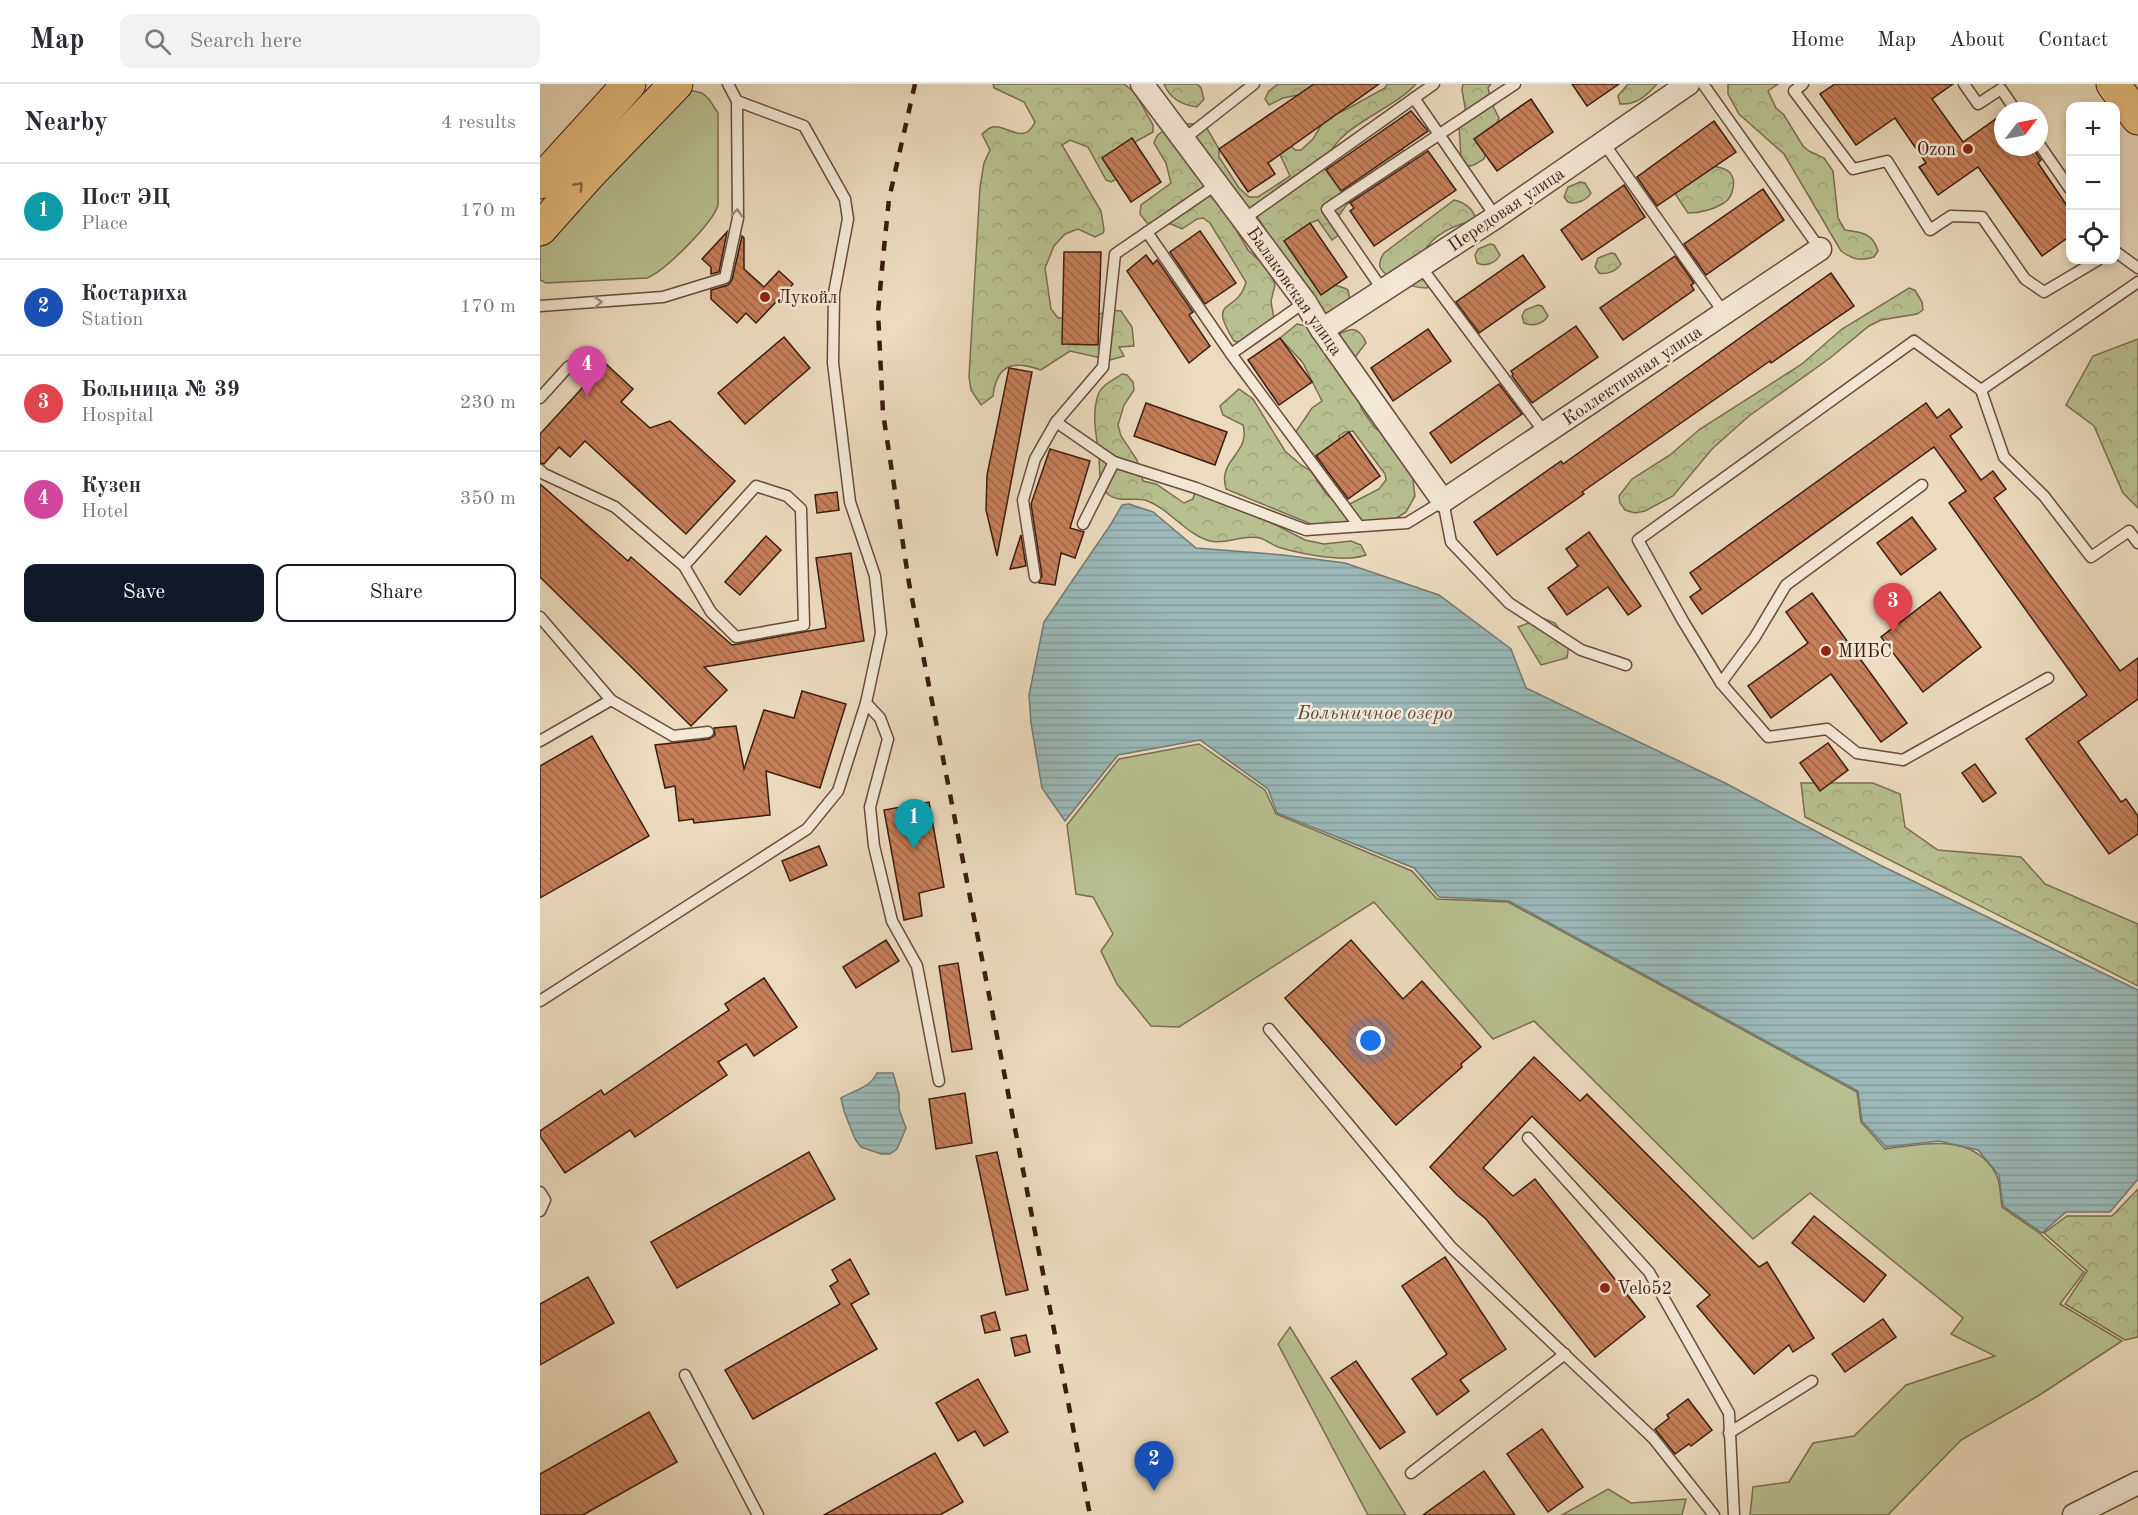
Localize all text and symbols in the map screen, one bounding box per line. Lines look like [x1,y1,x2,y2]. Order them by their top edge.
search box [120,14,540,68]
icon: search [141,25,174,58]
text: Map [30,27,84,55]
text: Search here [189,30,302,52]
text: Home [1791,30,1844,51]
text: Map [1877,30,1916,51]
text: About [1949,30,2005,51]
text: Contact [2038,30,2108,51]
north arrow [1994,102,2048,156]
map controls [2066,102,2120,264]
button: + [2066,102,2120,156]
text: Nearby [24,110,108,136]
text: 4 results [441,113,516,133]
place label: Ozon [1917,141,1956,159]
marker: Ozon [1961,142,1975,156]
button: − [2066,156,2120,210]
street label: Передовая улица [1445,164,1568,255]
one-way arrow [572,182,583,192]
text: Пост ЭЦ [81,187,170,209]
text: 1 [38,201,49,221]
text: 170 m [460,201,516,221]
one-way arrow [730,209,743,218]
button: locate [2066,210,2120,264]
text: Place [81,214,128,234]
street label: Балаковская улица [1243,224,1345,359]
text: Костариха [81,283,188,305]
place label: Лукойл [777,289,837,307]
marker: Лукойл [758,290,772,304]
one-way arrow [594,296,603,309]
text: 2 [38,297,49,317]
text: 170 m [460,297,516,317]
text: Station [81,310,143,330]
street label: Коллективная улица [1560,323,1705,429]
pin: 4 [568,346,606,396]
text: Больница № 39 [81,379,240,401]
text: 3 [38,393,49,413]
text: 230 m [460,393,516,413]
text: Hospital [81,406,153,426]
text: Кузен [81,475,141,497]
text: 4 [38,489,49,509]
text: 350 m [460,489,516,509]
text: Hotel [81,502,128,522]
button: Save [24,564,264,622]
button: Share [276,564,516,622]
pin: 3 [1874,584,1912,633]
place label: МИБС [1838,643,1892,661]
marker: МИБС [1819,644,1833,658]
water label: Больничное озеро [1296,704,1453,724]
pin: 1 [894,800,934,849]
your location [1356,1026,1385,1055]
place label: Velo52 [1617,1280,1672,1298]
marker: Velo52 [1598,1281,1612,1295]
pin: 2 [1134,1442,1174,1491]

